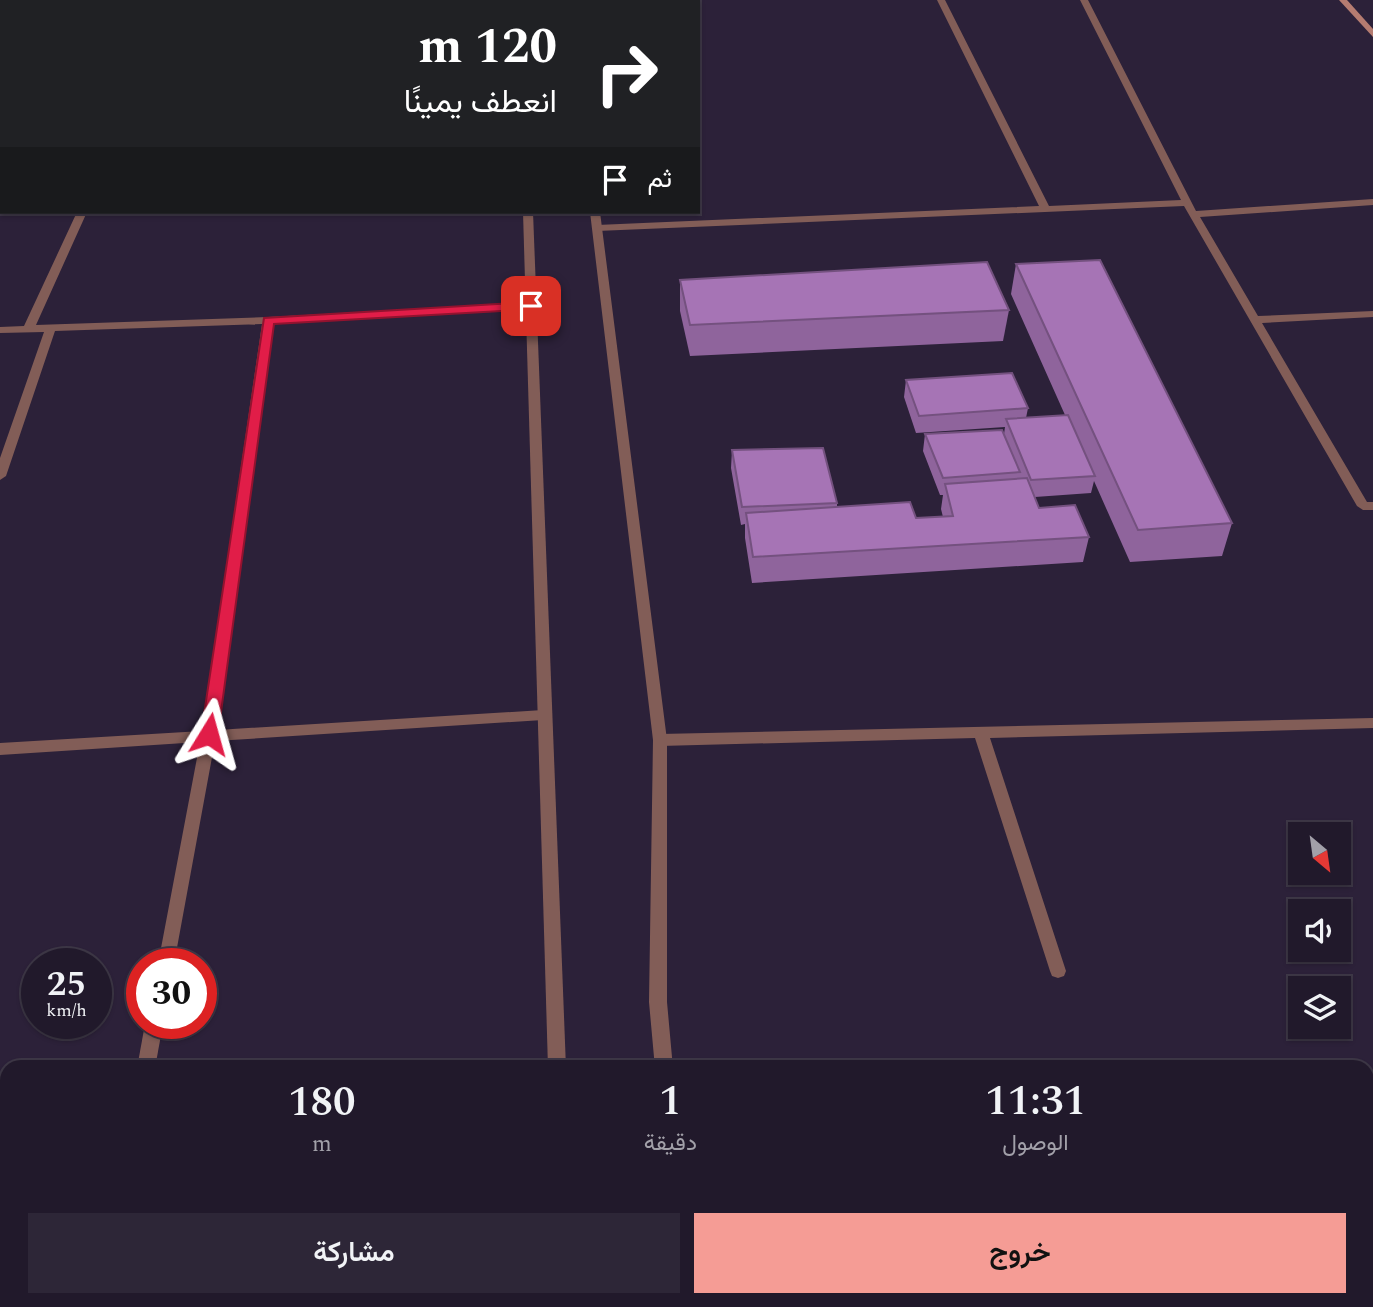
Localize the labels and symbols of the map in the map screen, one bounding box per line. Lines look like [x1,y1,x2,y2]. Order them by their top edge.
pin [501,276,561,336]
position arrow [172,697,246,771]
north arrow [1288,822,1351,886]
speed limit sign: 30 [126,948,217,1039]

